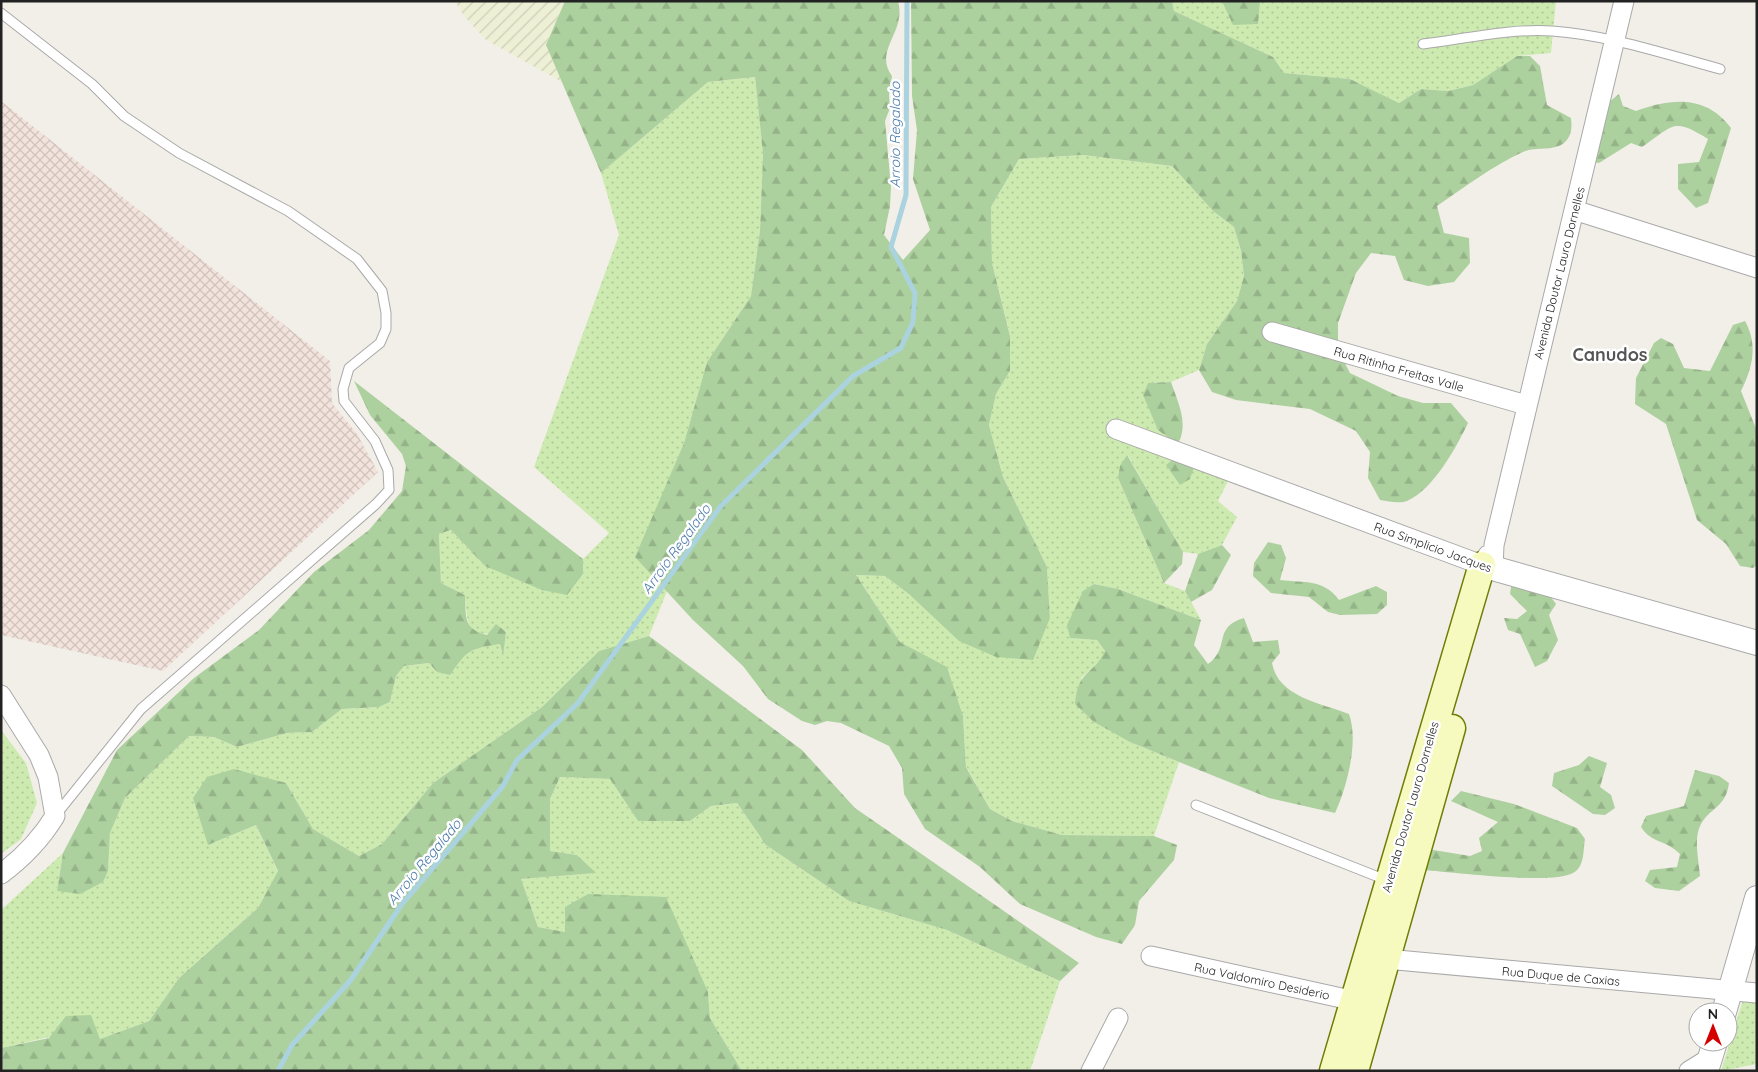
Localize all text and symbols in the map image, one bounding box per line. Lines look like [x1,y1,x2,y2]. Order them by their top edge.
water label: Arroio Regalado [886,81,904,188]
street label: Avenida Doutor Lauro Dornelles [1530,185,1588,361]
street label: Rua Ritinha Freitas Valle [1332,343,1466,395]
district label: Canudos [1572,343,1648,366]
water label: Arroio Regalado [638,500,715,597]
street label: Rua Simplicio Jacques [1372,519,1494,575]
street label: Avenida Doutor Lauro Dornelles [1378,719,1442,894]
water label: Arroio Regalado [383,815,465,908]
street label: Rua Valdomiro Desiderio [1193,959,1331,1003]
street label: Rua Duque de Caxias [1501,963,1621,989]
north arrow [1688,1002,1738,1052]
text: N [1708,1005,1718,1023]

